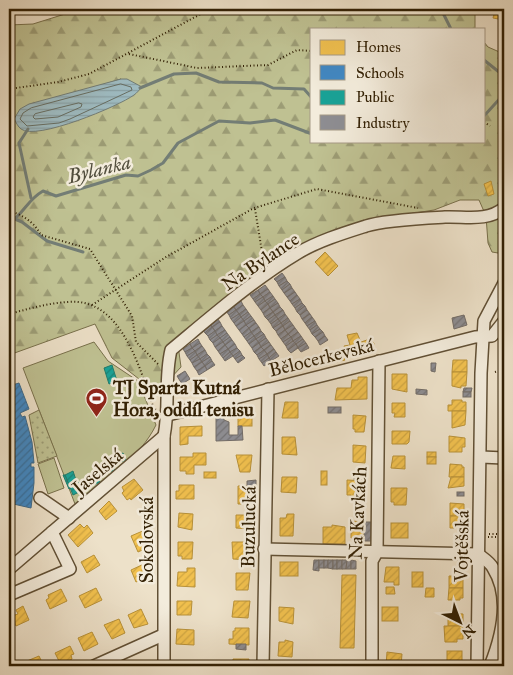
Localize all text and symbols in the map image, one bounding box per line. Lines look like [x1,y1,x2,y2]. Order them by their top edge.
legend [310,28,486,142]
text: Homes [356,38,401,56]
text: Schools [356,64,404,82]
text: Public [356,88,394,106]
text: Industry [356,114,410,132]
water label: Bylanka [64,150,133,189]
street label: Na Bylance [217,227,303,296]
street label: Bělocerkevská [266,333,377,382]
place label: TJ Sparta Kutná Hora, oddíl tenisu [112,376,255,421]
sports icon: TJ Sparta Kutná Hora, oddíl tenisu [85,386,109,417]
street label: Jaselská [66,443,129,501]
street label: Na Kavkách [344,465,371,560]
street label: Buzulucká [236,485,261,568]
street label: Sokolovská [135,496,158,583]
street label: Vojtěšská [449,509,474,583]
north arrow [436,598,486,648]
text: N [458,621,478,642]

